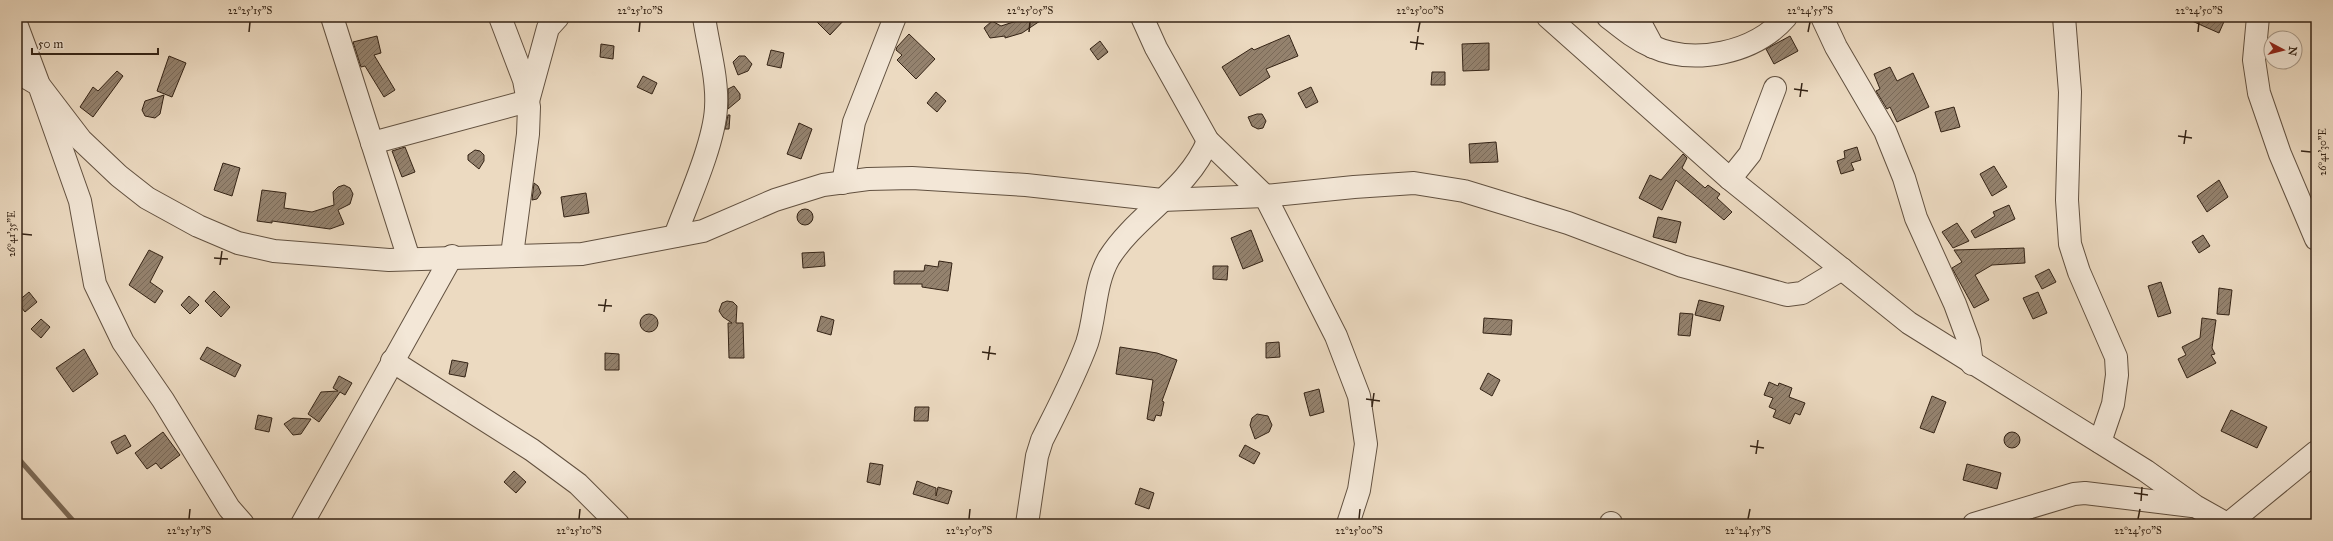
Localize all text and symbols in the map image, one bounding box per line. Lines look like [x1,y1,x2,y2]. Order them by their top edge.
text: 22°25'15"S [228,5,272,17]
text: 22°25'10"S [617,5,663,17]
text: 22°25'05"S [1007,5,1053,17]
text: 22°25'00"S [1396,5,1444,17]
text: 22°24'55"S [1787,5,1833,17]
text: 22°24'50"S [2175,5,2223,17]
scale bar [32,30,158,56]
north arrow [2263,30,2303,70]
text: 50 m [38,37,63,51]
text: N [2285,46,2299,57]
text: 26°41'30"E [2317,128,2329,176]
text: 26°41'35"E [6,211,18,257]
text: 22°25'15"S [167,525,211,537]
text: 22°25'10"S [556,525,602,537]
text: 22°25'05"S [946,525,992,537]
text: 22°25'00"S [1335,525,1383,537]
text: 22°24'55"S [1725,525,1771,537]
text: 22°24'50"S [2114,525,2162,537]

